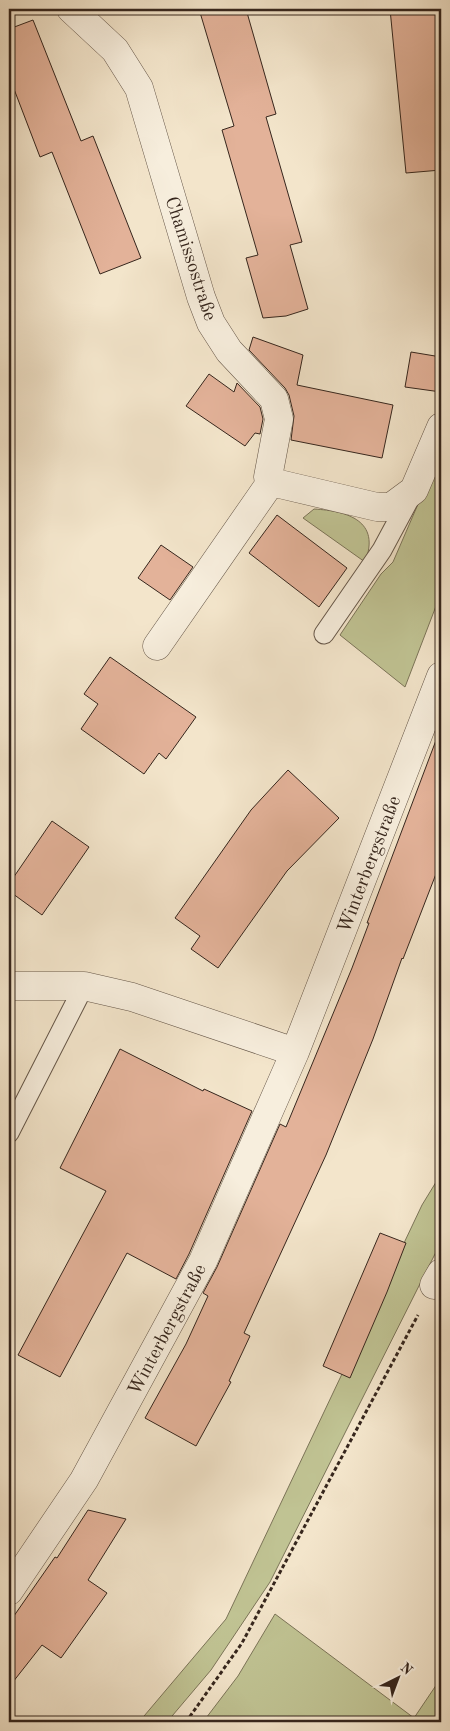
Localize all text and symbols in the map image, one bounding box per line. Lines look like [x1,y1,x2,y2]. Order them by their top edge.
street label: Chamissostraße [161,194,219,323]
street label: Winterbergstraße [335,794,405,936]
street label: Winterbergstraße [126,1262,211,1399]
north arrow [372,1654,422,1704]
text: N [397,1660,415,1678]

